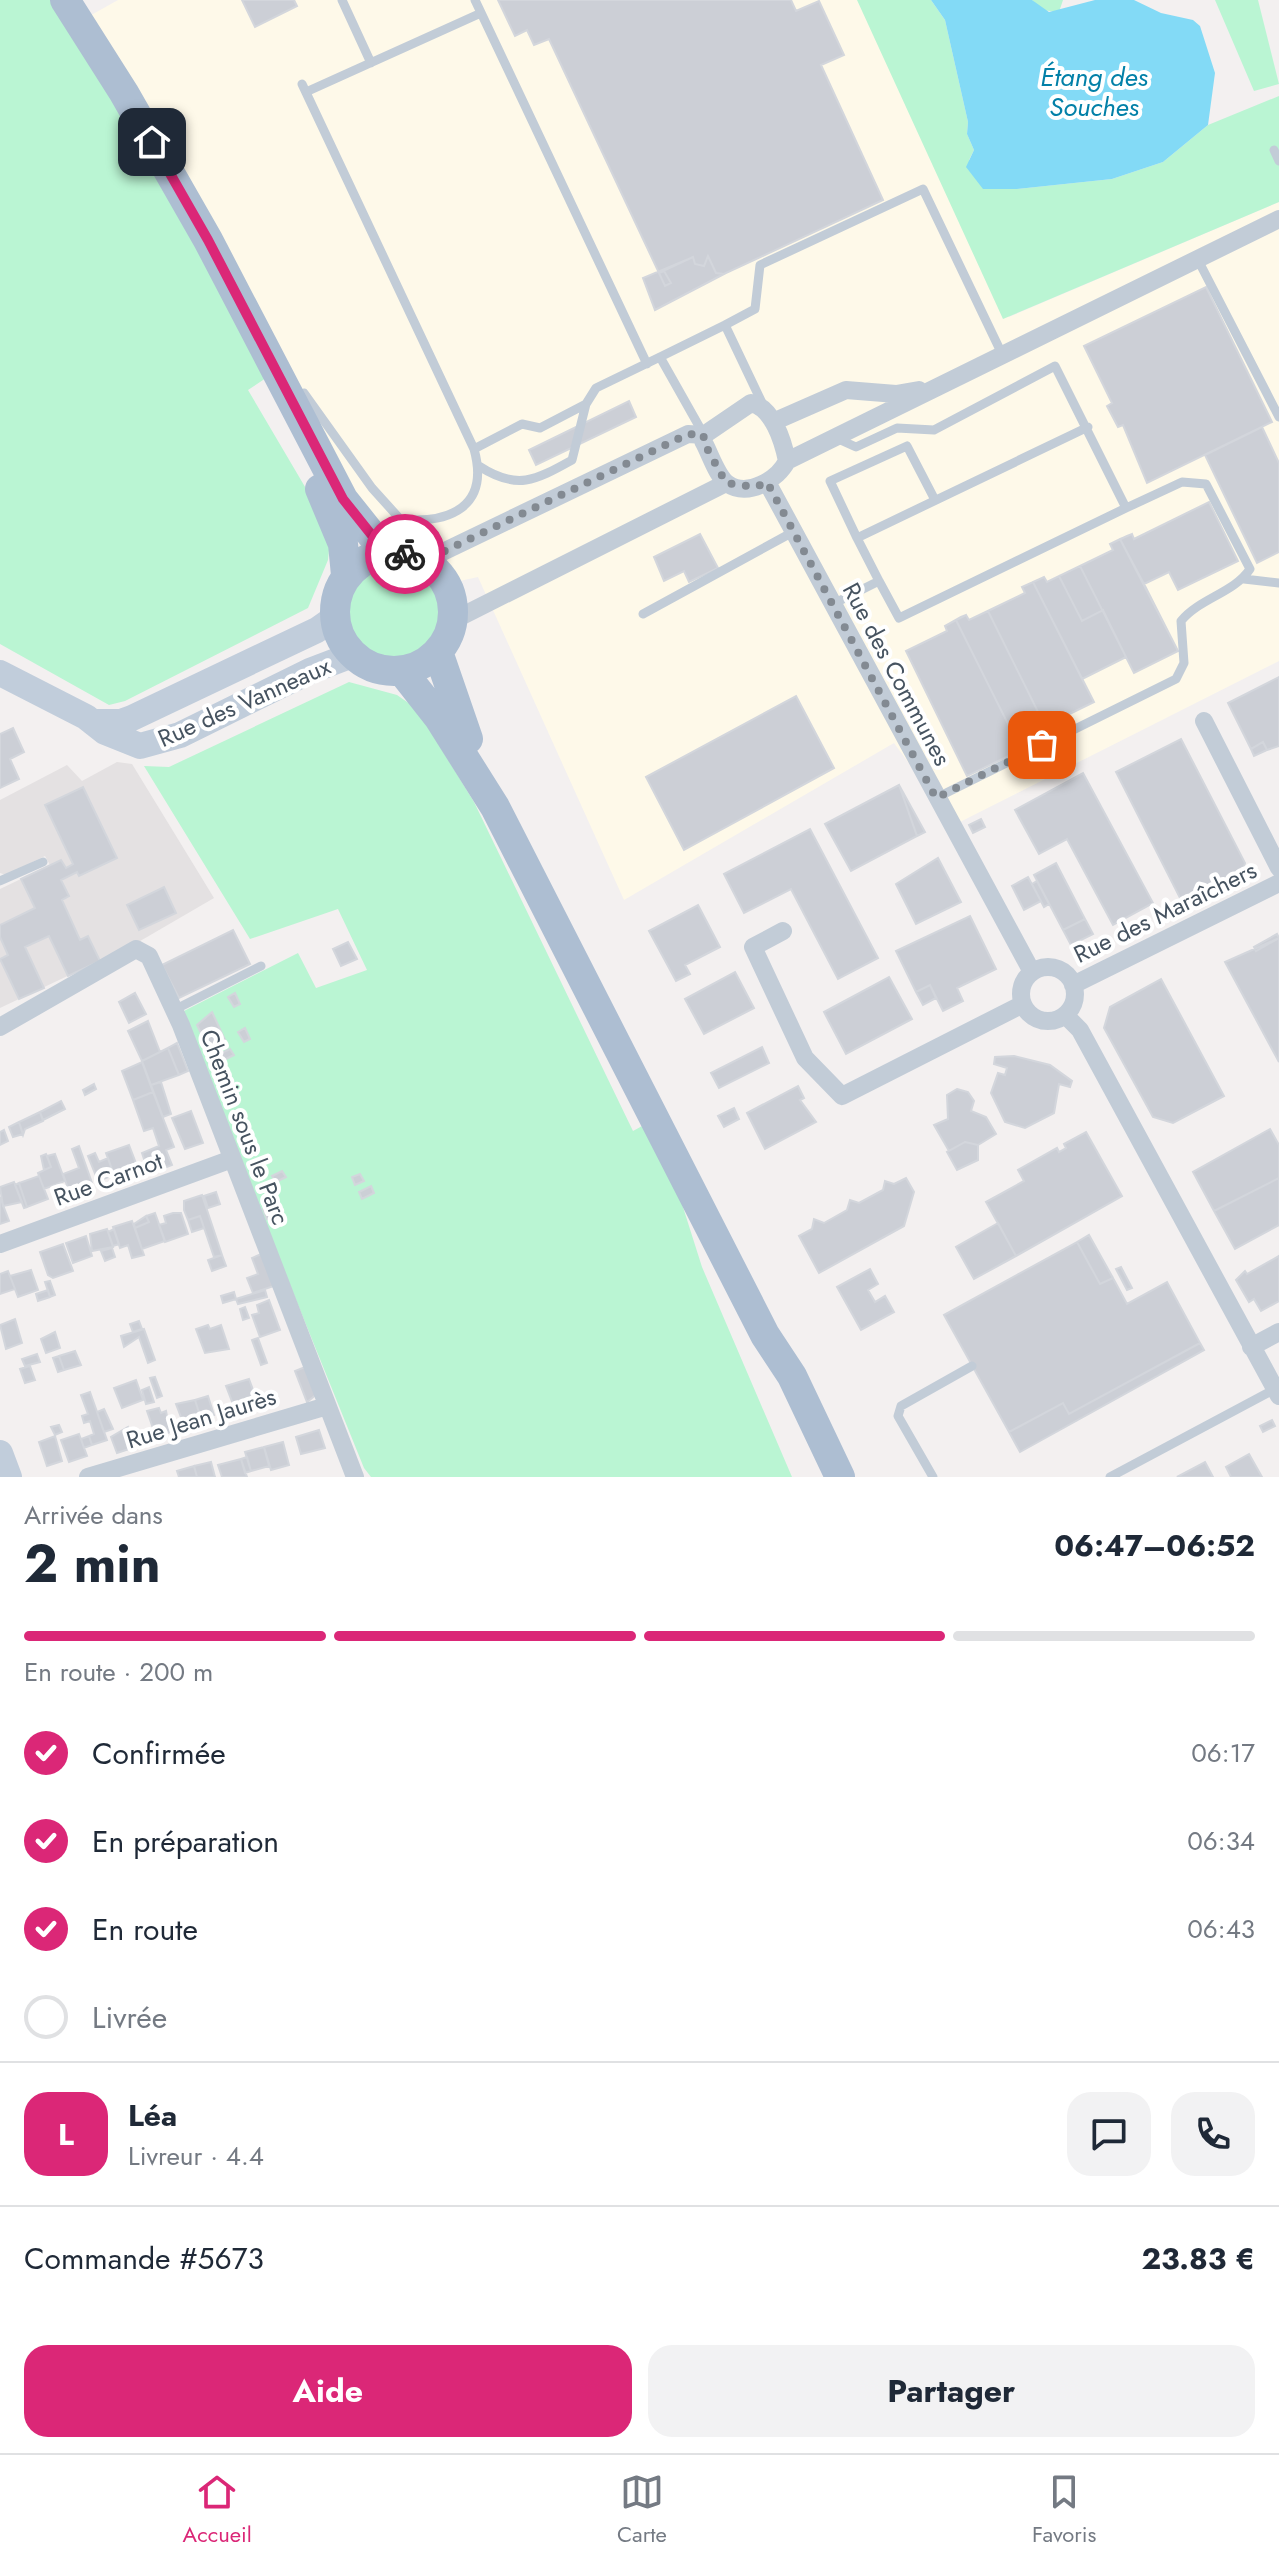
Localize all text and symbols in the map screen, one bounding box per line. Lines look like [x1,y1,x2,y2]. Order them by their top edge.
water label: Étang des Souches [1040,58,1148,126]
pin [118,108,186,176]
icon: home [130,120,174,164]
courier [365,514,445,594]
icon: bike [383,532,427,576]
street label: Rue des Communes [834,576,960,772]
street label: Rue des Vanneaux [152,648,337,756]
pin [1008,711,1076,779]
icon: bag [1020,723,1064,767]
street label: Rue des Maraîchers [1068,852,1262,972]
street label: Chemin sous le Parc [192,1024,298,1230]
street label: Rue Carnot [49,1143,167,1215]
street label: Rue Jean Jaurès [122,1379,280,1457]
text: Arrivée dans [24,1496,163,1534]
text: 06:47–06:52 [1054,1524,1255,1567]
text: 2 min [24,1526,161,1602]
text: En route · 200 m [24,1653,213,1691]
icon: check [24,1731,68,1775]
text: Confirmée [92,1732,226,1775]
text: 06:17 [1191,1734,1255,1772]
icon: check [24,1819,68,1863]
text: En préparation [92,1820,279,1863]
text: 06:34 [1187,1822,1255,1860]
icon: check [24,1907,68,1951]
text: En route [92,1908,198,1951]
text: 06:43 [1187,1910,1255,1948]
text: Livrée [92,1996,167,2039]
button: chat [1067,2092,1151,2176]
button: phone [1171,2092,1255,2176]
text: Léa [128,2094,177,2137]
text: L [58,2113,74,2156]
text: Livreur · 4.4 [128,2137,264,2175]
text: Commande #5673 [24,2237,264,2280]
text: 23.83 € [1141,2237,1255,2280]
button: Aide [24,2345,632,2437]
button: Partager [648,2345,1255,2437]
tab: Accueil [183,2470,252,2550]
tab: Carte [617,2470,667,2550]
tab: Favoris [1032,2470,1096,2550]

